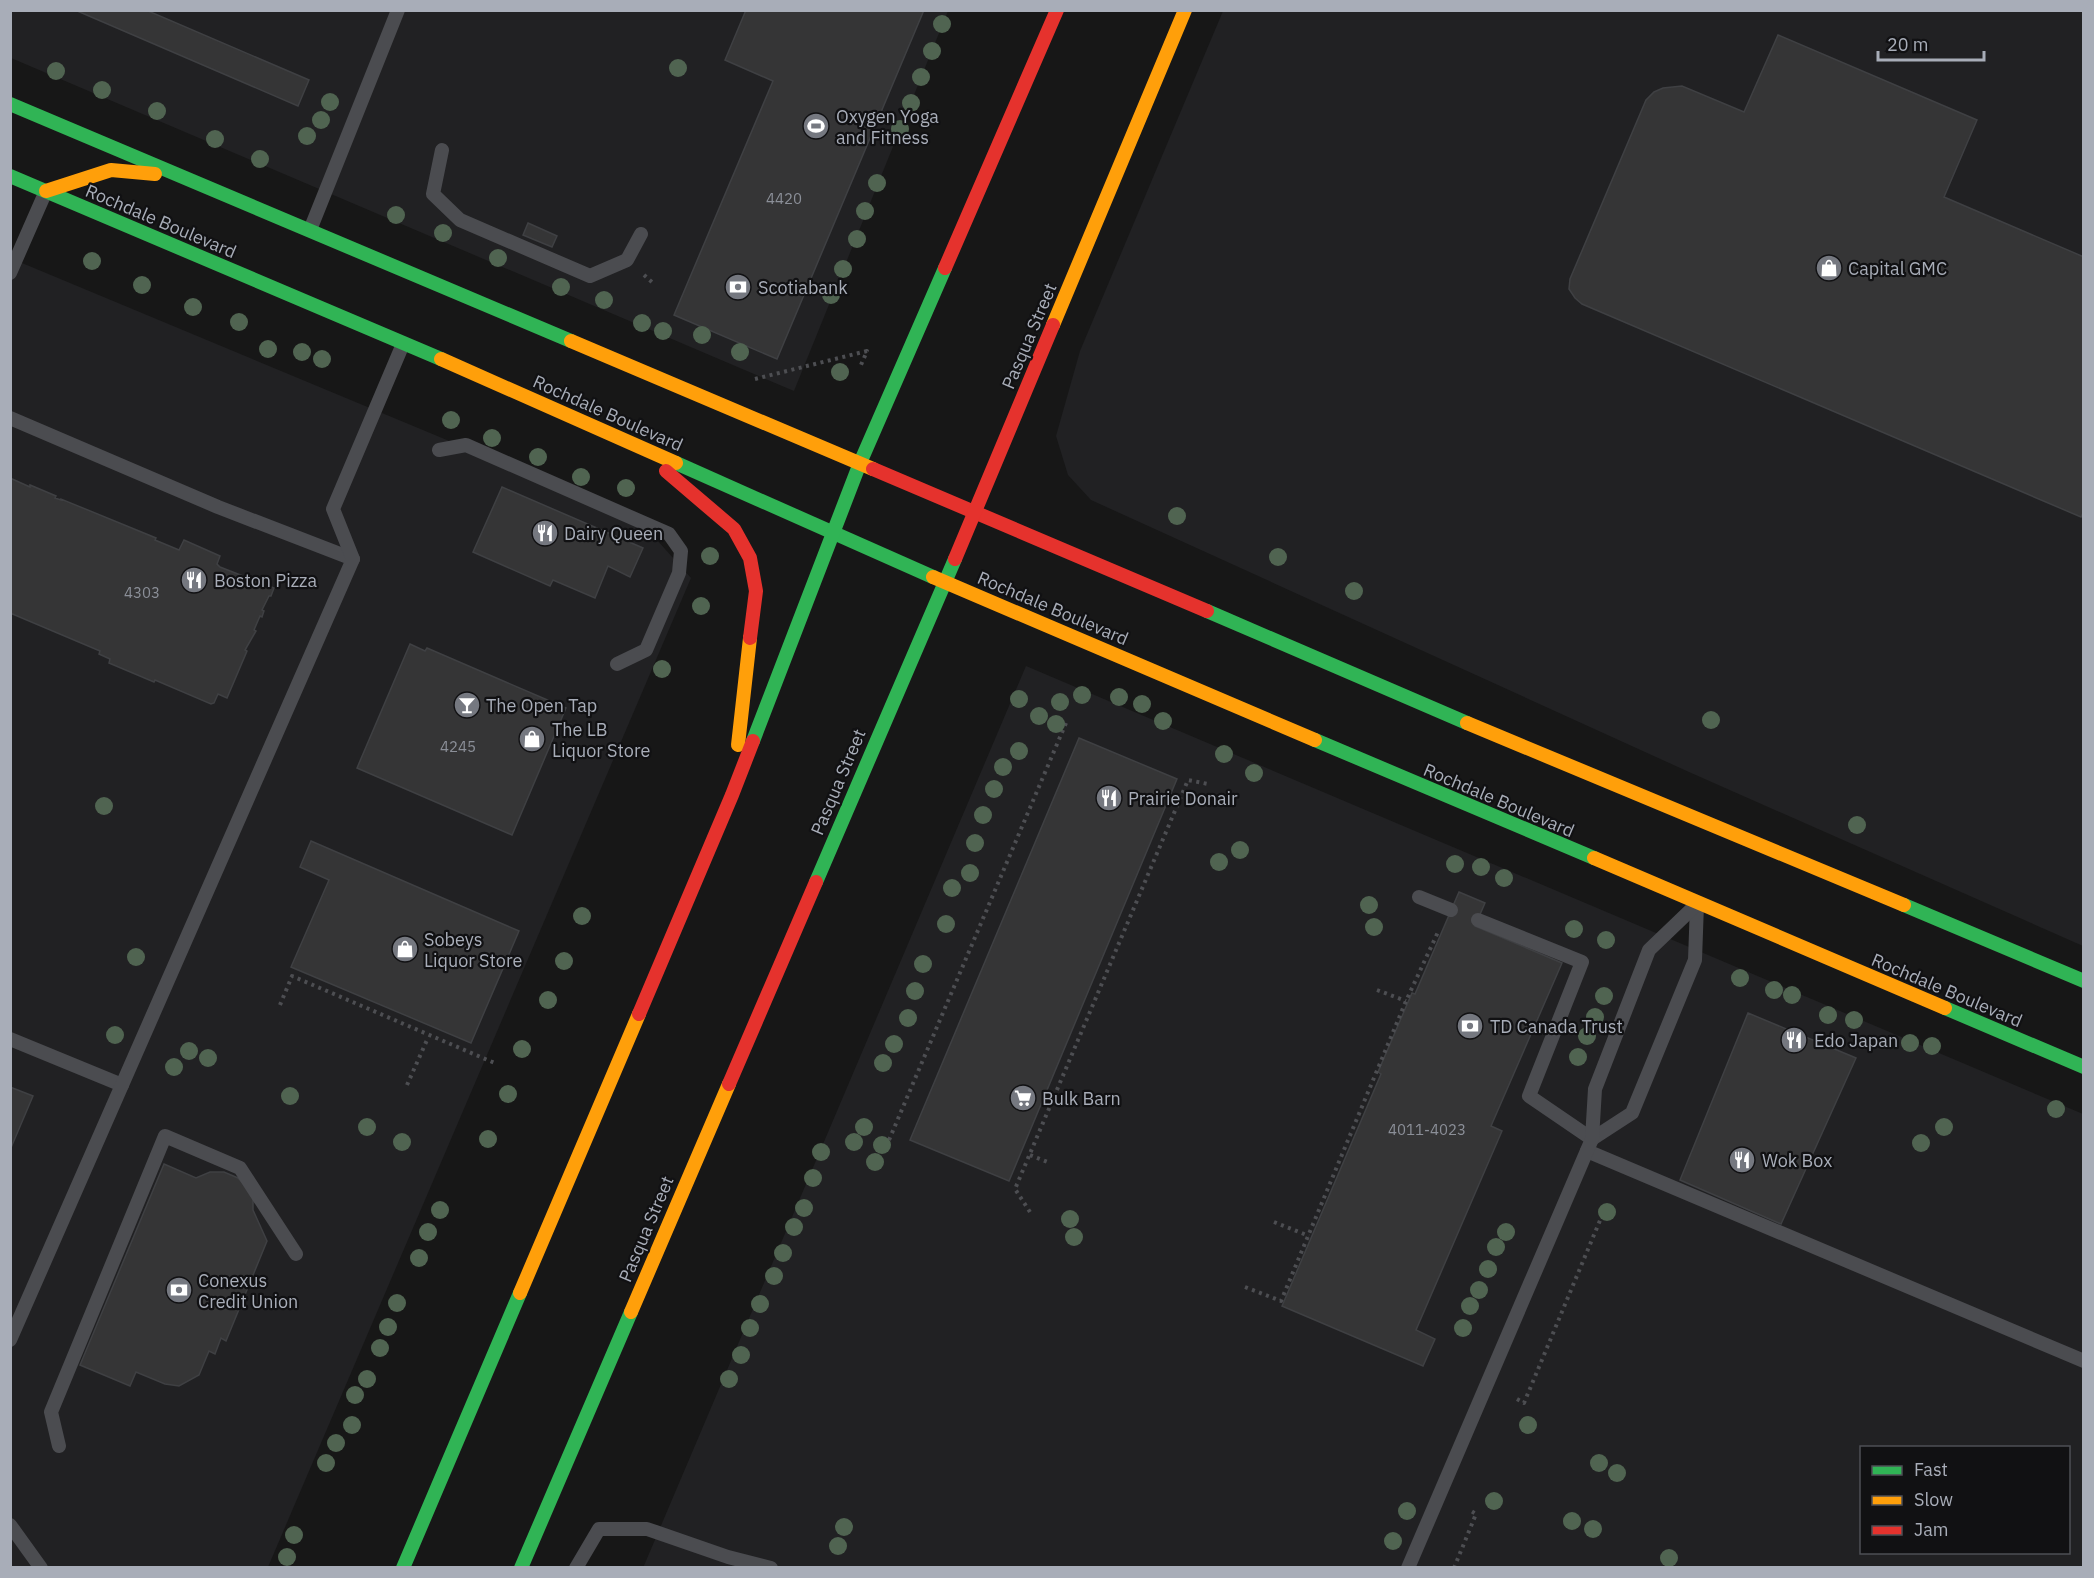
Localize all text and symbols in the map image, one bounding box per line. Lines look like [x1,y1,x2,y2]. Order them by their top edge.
scale bar [1878,24,1984,62]
text: 20 m [1887,33,1929,56]
place label: Oxygen Yoga and Fitness [836,105,939,149]
sports icon: Oxygen Yoga and Fitness [801,111,831,141]
street label: Rochdale Boulevard [82,179,240,263]
house number: 4420 [766,189,802,208]
shop icon: Capital GMC [1814,253,1844,283]
place label: Capital GMC [1848,257,1947,280]
bank icon: Scotiabank [723,272,753,302]
place label: Scotiabank [758,276,848,299]
street label: Pasqua Street [996,279,1062,393]
street label: Rochdale Boulevard [529,370,687,456]
restaurant icon: Dairy Queen [530,518,560,548]
place label: Dairy Queen [564,522,663,545]
restaurant icon: Boston Pizza [179,565,209,595]
street label: Rochdale Boulevard [974,566,1132,650]
place label: Boston Pizza [214,569,317,592]
house number: 4303 [124,583,160,602]
bar icon: The Open Tap [452,690,482,720]
place label: The Open Tap [486,694,597,717]
place label: The LB Liquor Store [552,718,650,762]
shop icon: The LB Liquor Store [517,724,547,754]
street label: Pasqua Street [805,725,871,839]
house number: 4245 [440,737,476,756]
street label: Rochdale Boulevard [1420,758,1578,842]
restaurant icon: Prairie Donair [1094,783,1124,813]
place label: Prairie Donair [1128,787,1238,810]
place label: Sobeys Liquor Store [424,928,522,972]
shop icon: Sobeys Liquor Store [390,934,420,964]
street label: Rochdale Boulevard [1868,948,2026,1032]
bank icon: TD Canada Trust [1455,1011,1485,1041]
place label: TD Canada Trust [1490,1015,1623,1038]
restaurant icon: Edo Japan [1779,1025,1809,1055]
place label: Edo Japan [1814,1029,1898,1052]
supermarket icon: Bulk Barn [1008,1083,1038,1113]
place label: Bulk Barn [1042,1087,1121,1110]
house number: 4011-4023 [1388,1120,1466,1139]
restaurant icon: Wok Box [1727,1145,1757,1175]
place label: Wok Box [1762,1149,1832,1172]
street label: Pasqua Street [613,1172,679,1286]
place label: Conexus Credit Union [198,1269,298,1313]
bank icon: Conexus Credit Union [164,1275,194,1305]
legend [1860,1446,2070,1554]
text: Fast [1914,1458,1948,1481]
text: Slow [1914,1488,1953,1511]
text: Jam [1914,1518,1949,1541]

